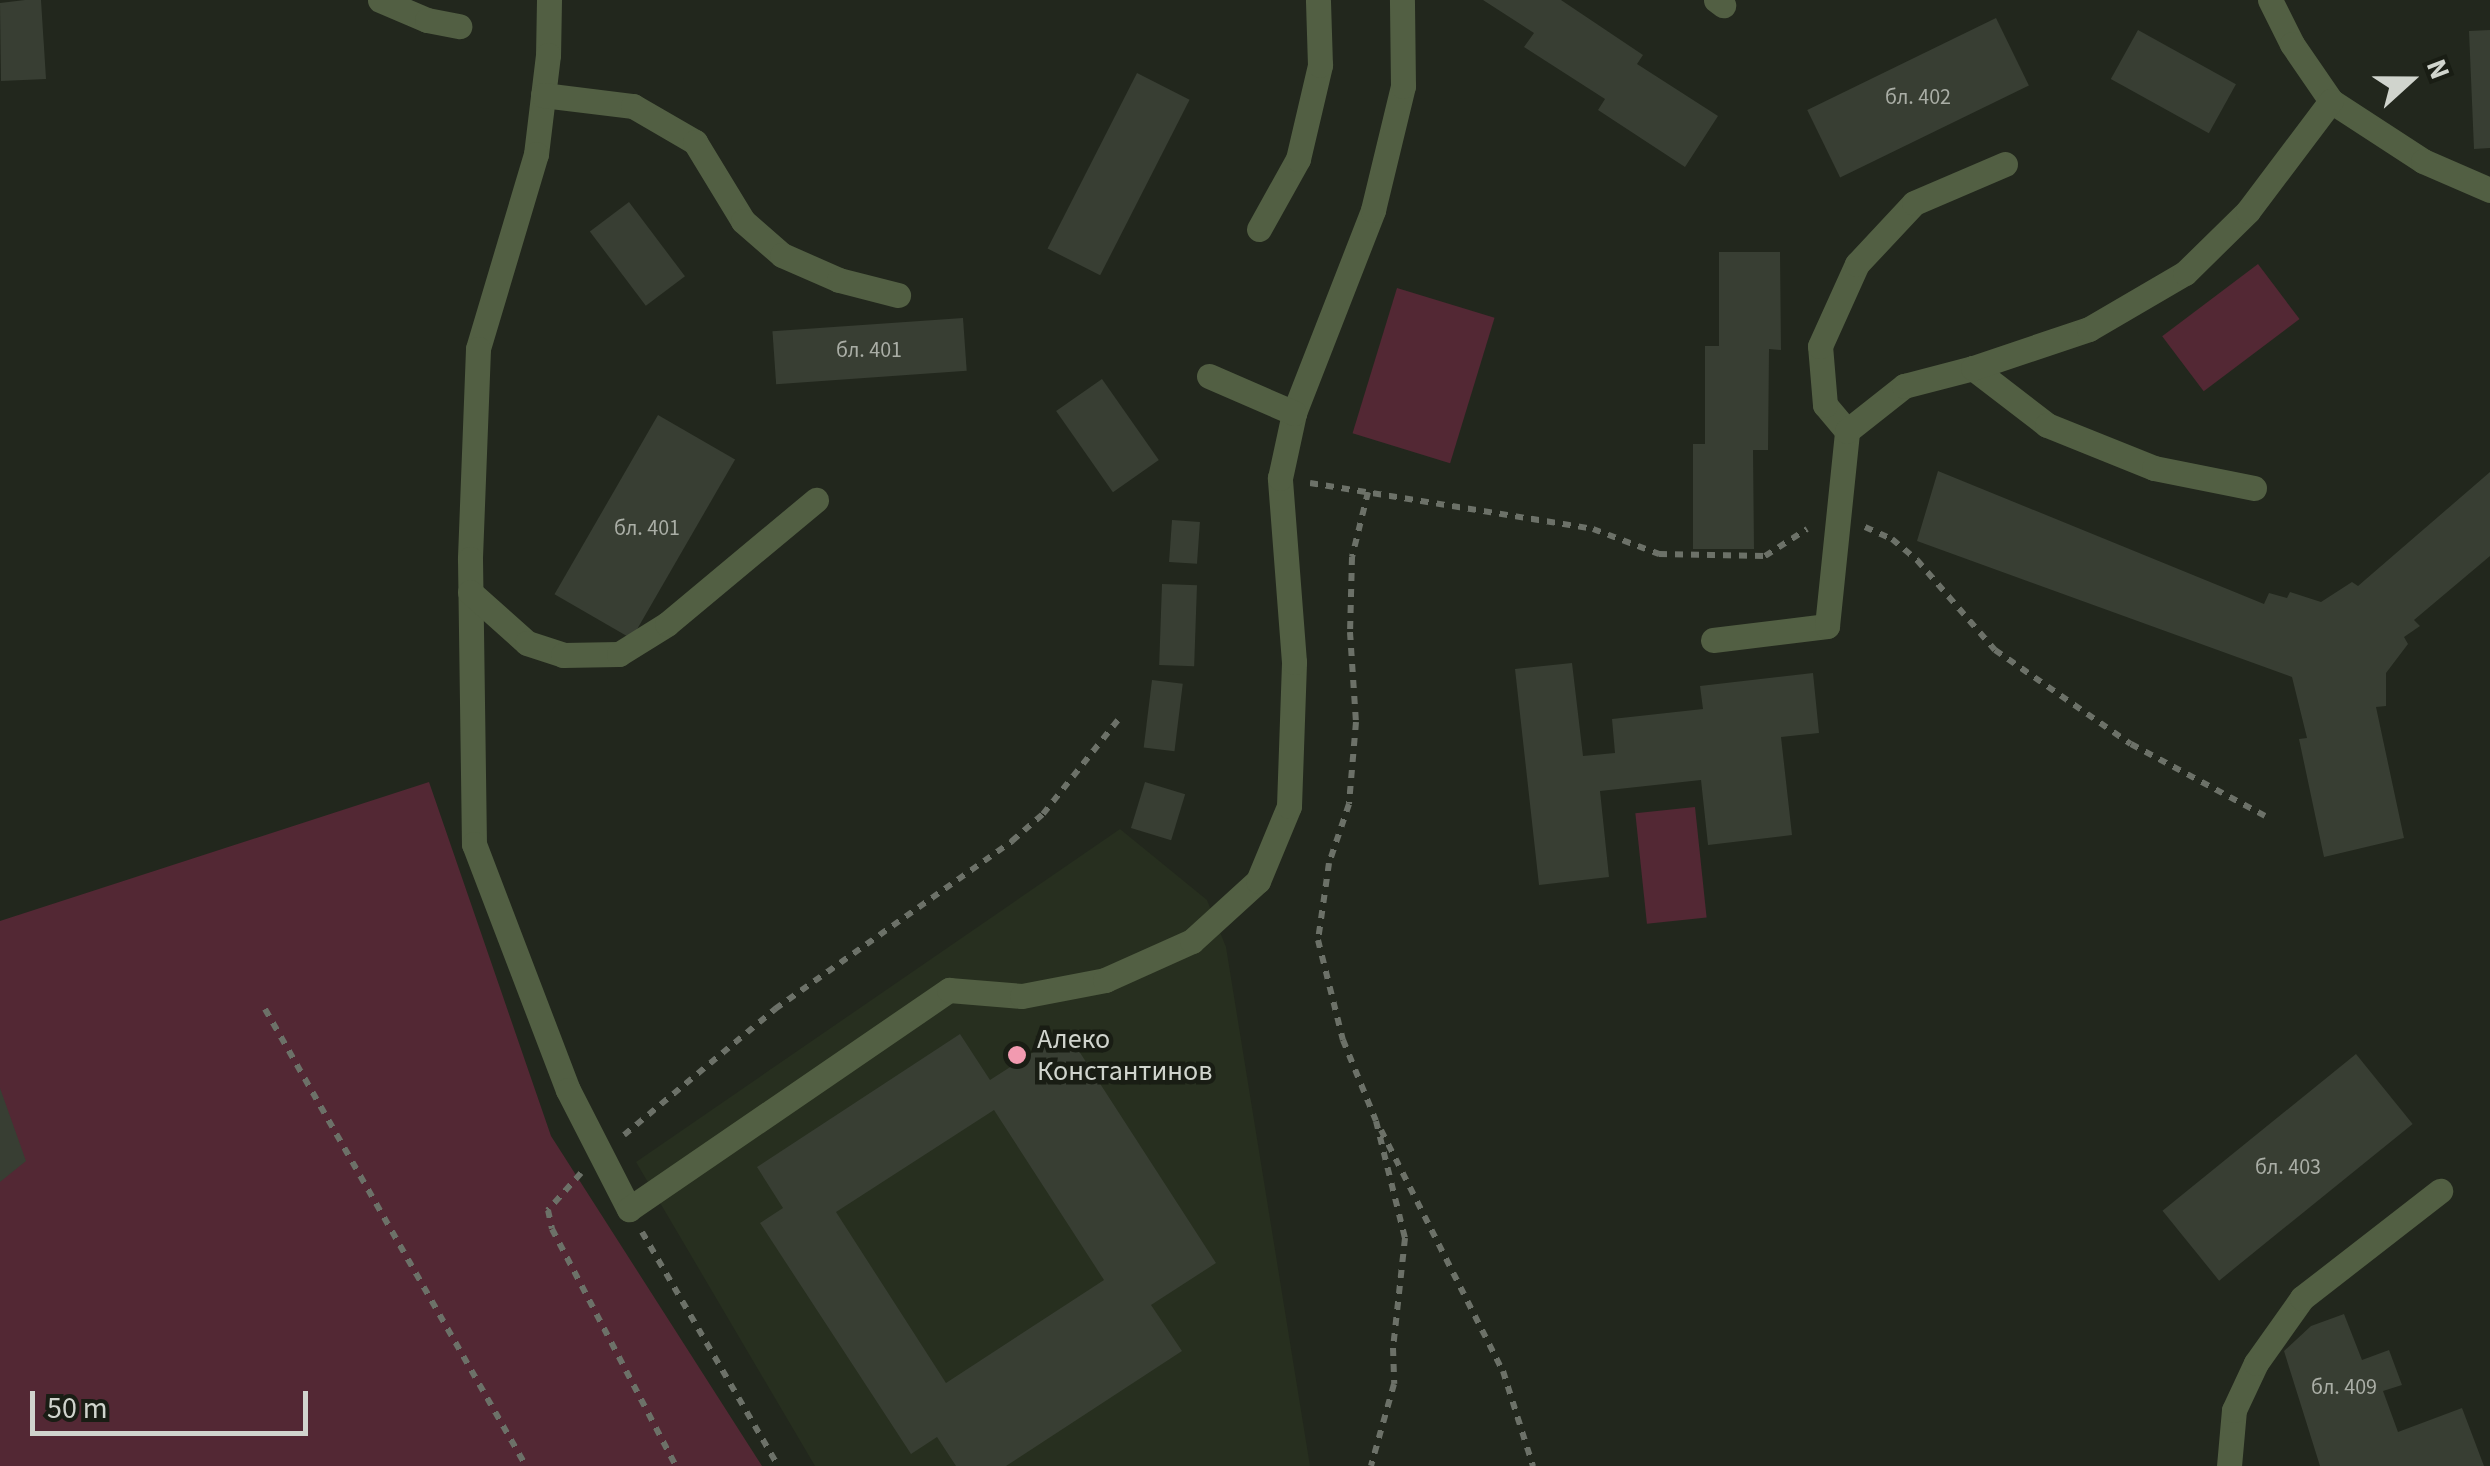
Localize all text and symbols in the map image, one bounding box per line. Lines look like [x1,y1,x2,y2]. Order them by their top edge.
north arrow [2360,30,2460,130]
text: N [2416,53,2460,85]
house number: бл. 402 [1885,85,1951,111]
house number: бл. 401 [836,338,902,364]
house number: бл. 401 [614,516,680,542]
place label: Алеко Константинов [1037,1022,1212,1088]
marker: Алеко Константинов [1006,1044,1028,1066]
house number: бл. 403 [2255,1155,2321,1181]
scale bar [35,1371,312,1433]
house number: бл. 409 [2311,1375,2377,1401]
text: 50 m [47,1387,108,1430]

